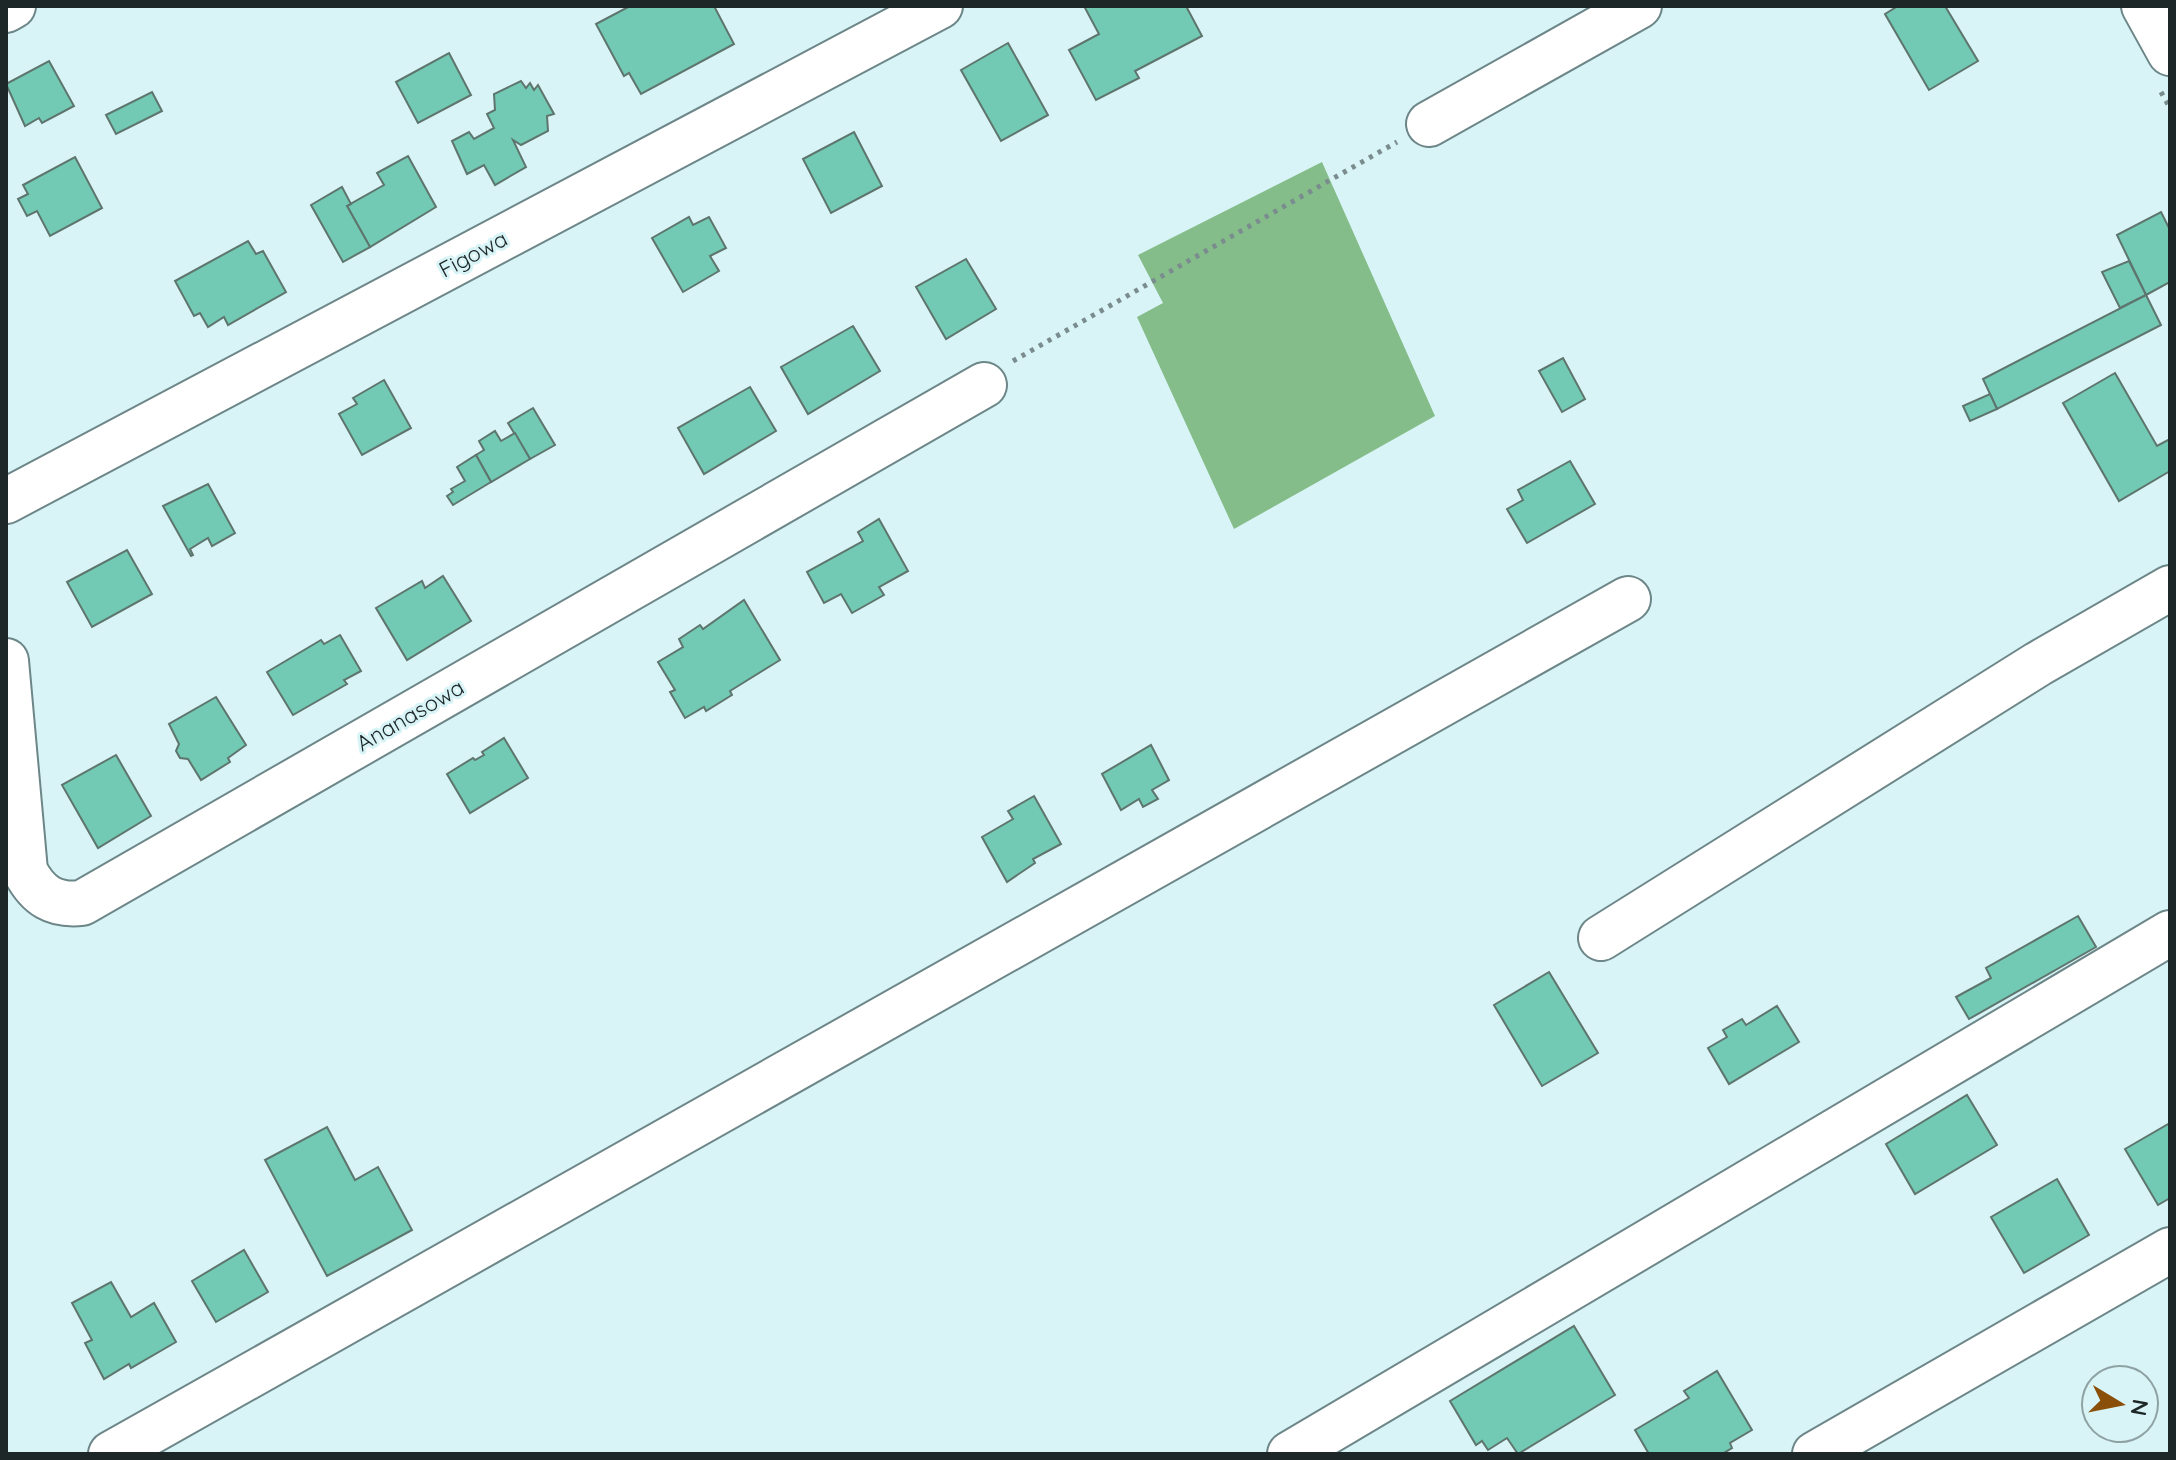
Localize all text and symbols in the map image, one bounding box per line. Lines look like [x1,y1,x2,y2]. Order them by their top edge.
street label: Figowa [434,224,512,284]
street label: Ananasowa [351,673,469,757]
north arrow [2080,1364,2160,1444]
text: N [2125,1397,2155,1418]

